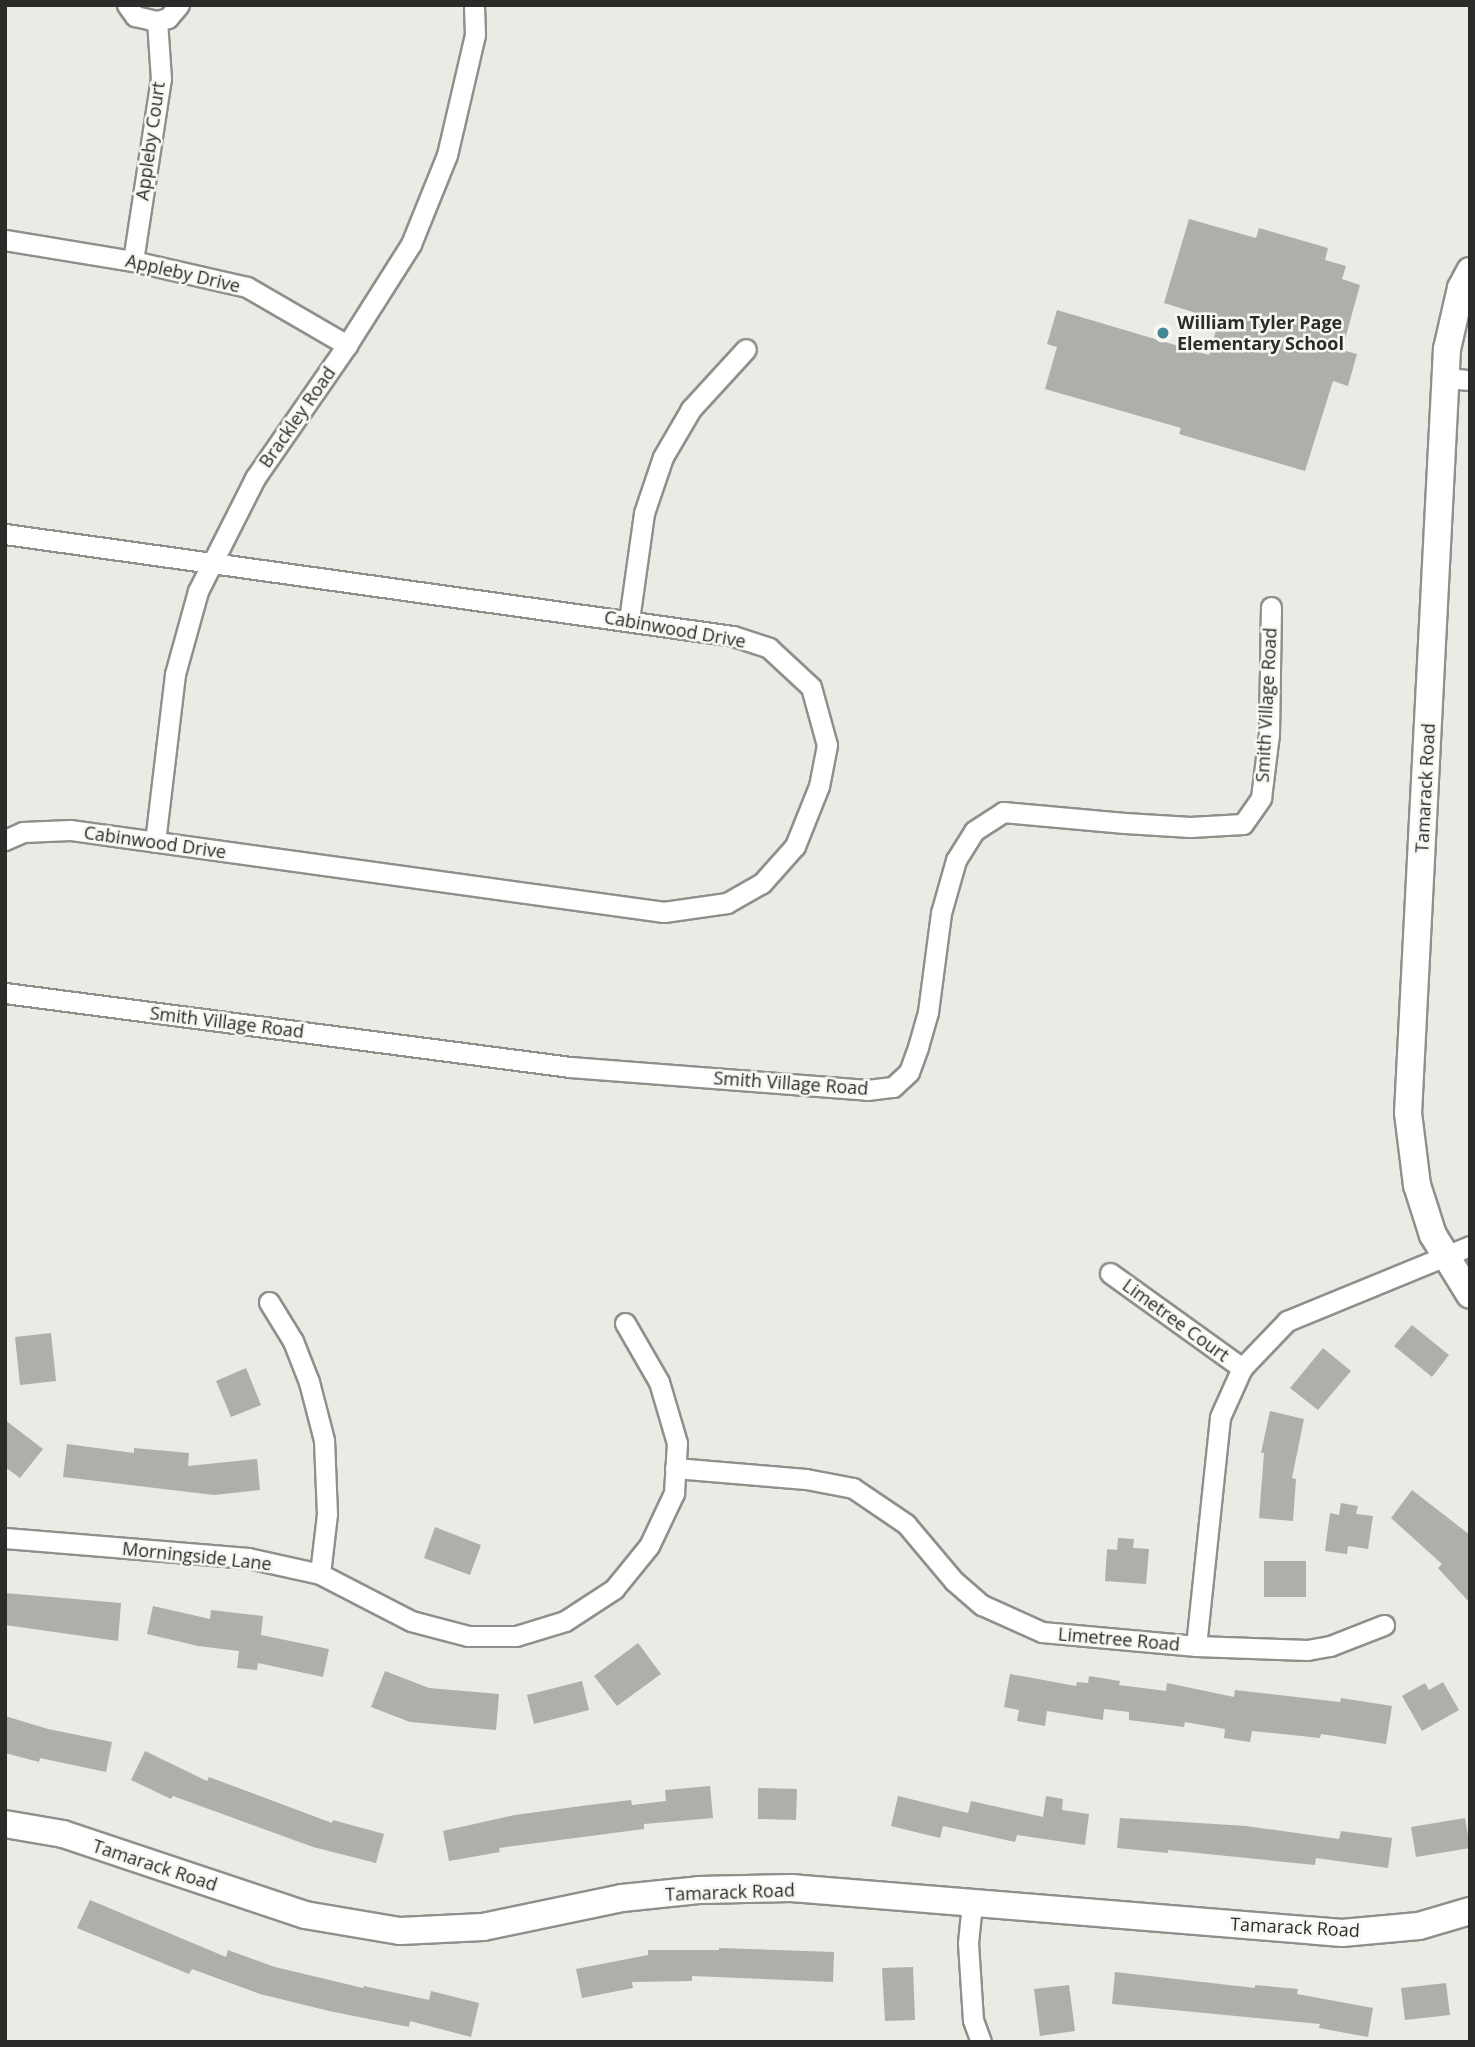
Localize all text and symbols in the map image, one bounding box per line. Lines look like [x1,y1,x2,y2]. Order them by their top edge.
street label: Appleby Court [131,80,169,202]
street label: Appleby Drive [124,249,242,297]
place label: William Tyler Page Elementary School [1177,312,1344,354]
marker: William Tyler Page Elementary School [1155,325,1171,341]
street label: Brackley Road [254,362,340,472]
street label: Cabinwood Drive [603,606,747,652]
street label: Smith Village Road [1251,627,1281,783]
street label: Tamarack Road [1411,723,1439,853]
street label: Cabinwood Drive [83,821,227,863]
street label: Smith Village Road [149,1002,305,1042]
street label: Smith Village Road [713,1067,869,1099]
street label: Limetree Court [1119,1274,1233,1366]
street label: Morningside Lane [121,1537,273,1575]
street label: Limetree Road [1057,1623,1181,1655]
street label: Tamarack Road [90,1835,220,1895]
street label: Tamarack Road [665,1879,795,1905]
street label: Tamarack Road [1230,1913,1360,1941]

